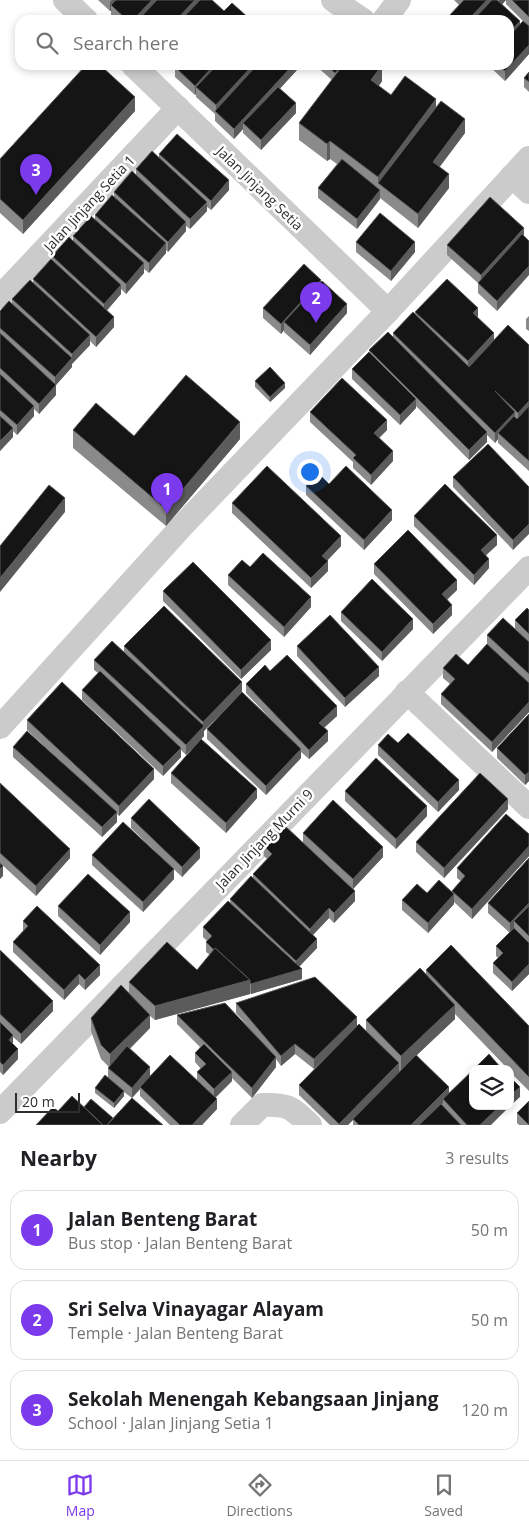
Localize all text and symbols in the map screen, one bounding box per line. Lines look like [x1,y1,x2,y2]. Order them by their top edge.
search box [15,15,514,70]
icon: search [33,29,61,57]
text: Search here [73,30,179,56]
street label: Jalan Jinjang Setia [211,140,308,234]
street label: Jalan Jinjang Setia 1 [38,151,139,257]
pin: 3 [20,154,52,195]
pin: 2 [300,282,332,323]
your location [297,459,323,485]
pin: 1 [151,473,183,514]
street label: Jalan Jinjang Murni 9 [210,785,317,895]
map controls [469,1065,514,1110]
button: layers [469,1065,514,1110]
scale bar [15,1090,80,1113]
text: 20 m [22,1092,55,1111]
text: Nearby [20,1144,97,1172]
text: 3 results [445,1147,509,1169]
text: Jalan Benteng Barat [68,1206,257,1232]
text: 1 [32,1219,42,1241]
text: 50 m [471,1219,508,1241]
text: Bus stop · Jalan Benteng Barat [68,1232,292,1254]
text: Sri Selva Vinayagar Alayam [68,1296,324,1322]
text: 2 [32,1309,42,1331]
text: 50 m [471,1309,508,1331]
text: Temple · Jalan Benteng Barat [68,1322,283,1344]
text: Sekolah Menengah Kebangsaan Jinjang [68,1386,438,1412]
text: 3 [32,1399,42,1421]
text: 120 m [462,1399,508,1421]
text: School · Jalan Jinjang Setia 1 [68,1412,274,1434]
tab: Map [66,1471,95,1520]
tab: Directions [226,1471,293,1520]
tab: Saved [424,1471,463,1520]

